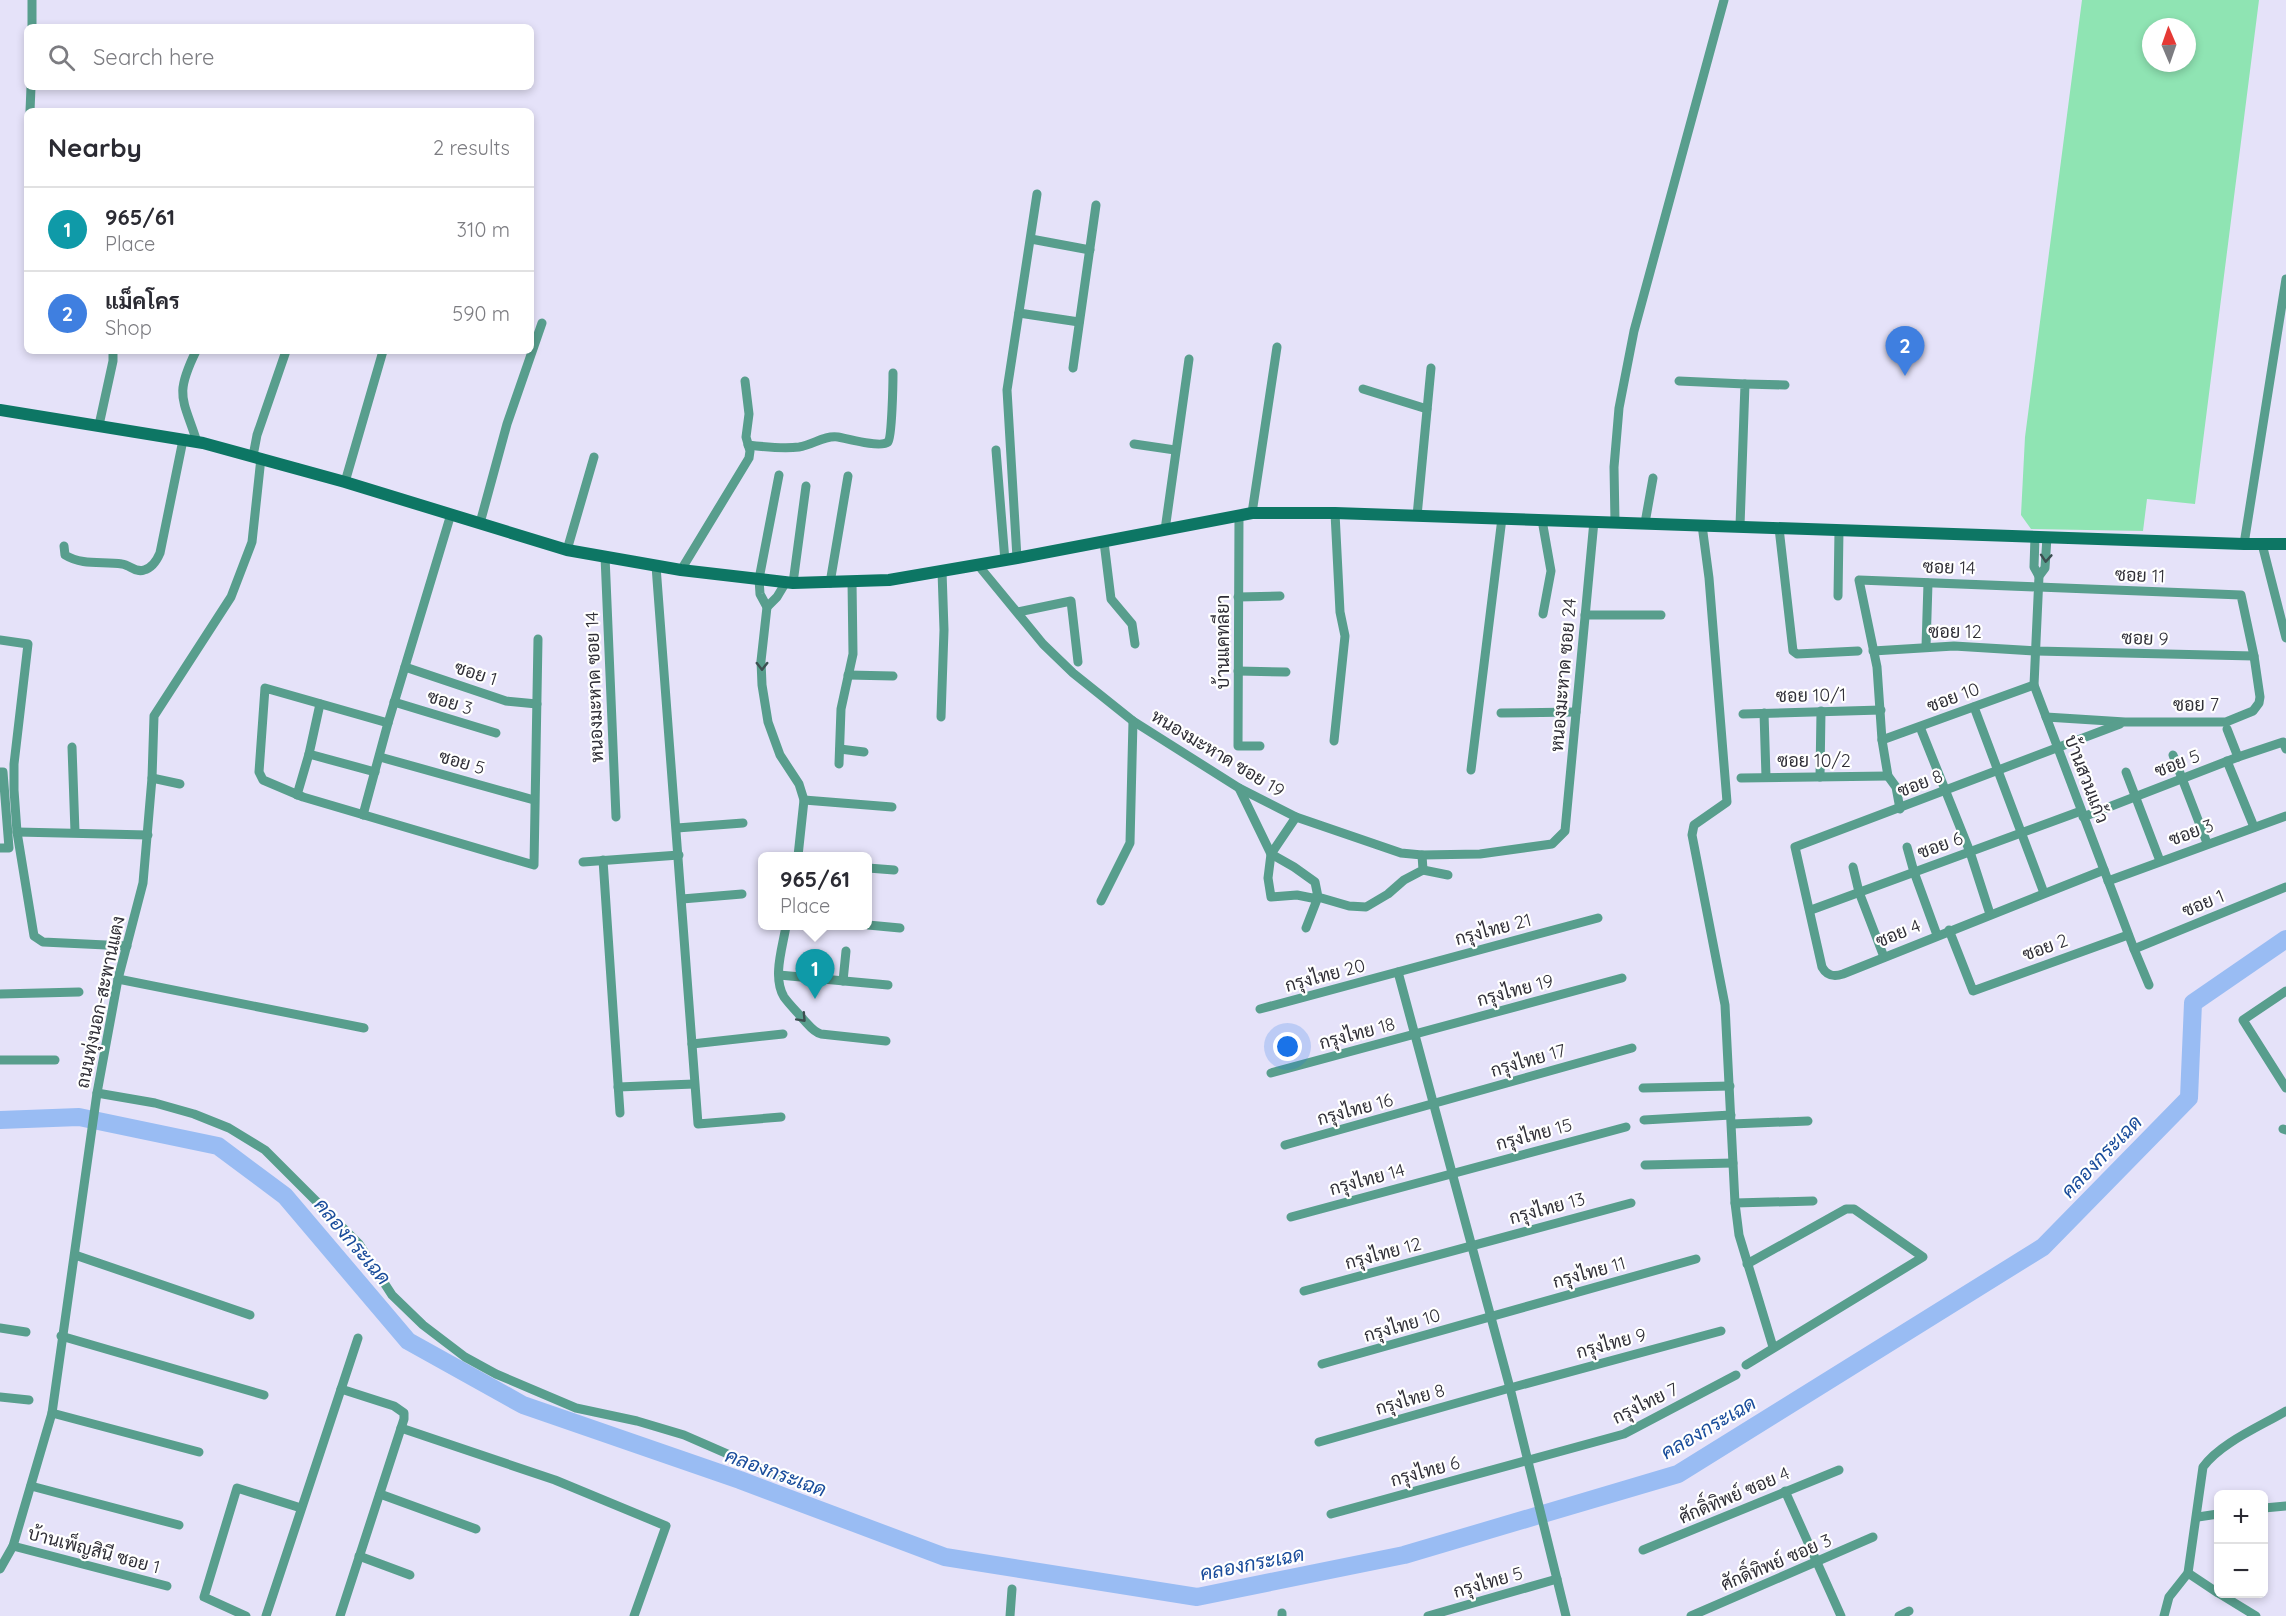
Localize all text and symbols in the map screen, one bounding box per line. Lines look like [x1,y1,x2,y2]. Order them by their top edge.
north arrow [2142,18,2196,72]
search box [24,24,534,90]
icon: search [45,41,78,74]
text: Search here [93,43,214,71]
text: Nearby [48,131,142,164]
text: 2 results [433,135,510,160]
text: 965/61 [105,203,175,231]
text: 1 [64,217,71,242]
text: 310 m [457,217,510,242]
text: Place [105,231,155,256]
text: แม็คโคร [105,287,180,315]
text: 2 [62,301,73,326]
text: 590 m [452,301,510,326]
text: Shop [105,315,152,340]
pin: 2 [1886,326,1924,376]
one-way arrow [2040,553,2053,562]
street label: ซอย 14 [1922,555,1976,579]
street label: ซอย 11 [2115,563,2165,587]
street label: บ้านแคทลียา [1210,595,1234,689]
street label: หนองมะหาด ซอย 24 [1545,597,1581,753]
street label: หนองมะหาด ซอย 14 [580,611,608,763]
street label: ซอย 12 [1928,620,1982,643]
street label: ซอย 9 [2121,626,2169,650]
street label: ซอย 1 [452,655,500,691]
one-way arrow [756,661,768,670]
street label: ซอย 10 [1924,677,1982,717]
street label: ซอย 10/1 [1776,683,1846,707]
street label: ซอย 3 [425,684,475,720]
street label: ซอย 7 [2173,693,2219,716]
street label: หนองมะหาด ซอย 19 [1147,704,1289,802]
street label: บ้านสวนแก้ว [2060,731,2114,827]
street label: ซอย 5 [2151,744,2203,782]
street label: ซอย 5 [436,745,488,779]
street label: ซอย 10/2 [1777,749,1851,772]
street label: ซอย 8 [1894,764,1946,802]
street label: ซอย 3 [2165,813,2217,851]
street label: ซอย 6 [1914,826,1966,864]
popup [758,852,872,930]
text: 965/61 [780,865,850,893]
street label: ซอย 1 [2179,884,2227,922]
text: Place [780,893,830,918]
street label: กรุงไทย 21 [1452,907,1534,951]
street label: ถนนทุ่งนอก-สะพานแตง [71,914,130,1090]
street label: ซอย 4 [1872,914,1924,952]
street label: ซอย 2 [2019,928,2071,966]
pin: 1 [796,950,834,999]
street label: กรุงไทย 20 [1282,952,1368,998]
street label: กรุงไทย 19 [1474,968,1556,1012]
one-way arrow [795,1010,806,1021]
street label: กรุงไทย 18 [1316,1011,1398,1055]
your location [1273,1032,1302,1061]
street label: กรุงไทย 17 [1487,1037,1569,1083]
street label: กรุงไทย 16 [1314,1087,1396,1131]
water label: คลองกระเฉด [2055,1109,2147,1203]
street label: กรุงไทย 15 [1493,1112,1575,1156]
street label: กรุงไทย 14 [1326,1157,1408,1201]
street label: กรุงไทย 13 [1506,1186,1588,1230]
water label: คลองกระเฉด [309,1192,397,1290]
street label: กรุงไทย 12 [1342,1231,1424,1275]
street label: กรุงไทย 11 [1550,1250,1628,1294]
street label: กรุงไทย 10 [1361,1302,1443,1348]
street label: กรุงไทย 9 [1573,1322,1649,1364]
street label: กรุงไทย 7 [1608,1376,1682,1430]
street label: กรุงไทย 8 [1372,1377,1448,1421]
water label: คลองกระเฉด [1656,1390,1760,1464]
water label: คลองกระเฉด [722,1442,830,1502]
street label: กรุงไทย 6 [1387,1450,1463,1492]
street label: ศักดิ์ทิพย์ ซอย 4 [1673,1457,1793,1529]
map controls [2214,1490,2268,1598]
button: + [2214,1490,2268,1544]
street label: บ้านเพ็ญสินี ซอย 1 [26,1519,163,1579]
street label: ศักดิ์ทิพย์ ซอย 3 [1715,1524,1835,1596]
water label: คลองกระเฉด [1198,1541,1306,1585]
button: − [2214,1544,2268,1598]
street label: กรุงไทย 5 [1450,1560,1526,1604]

